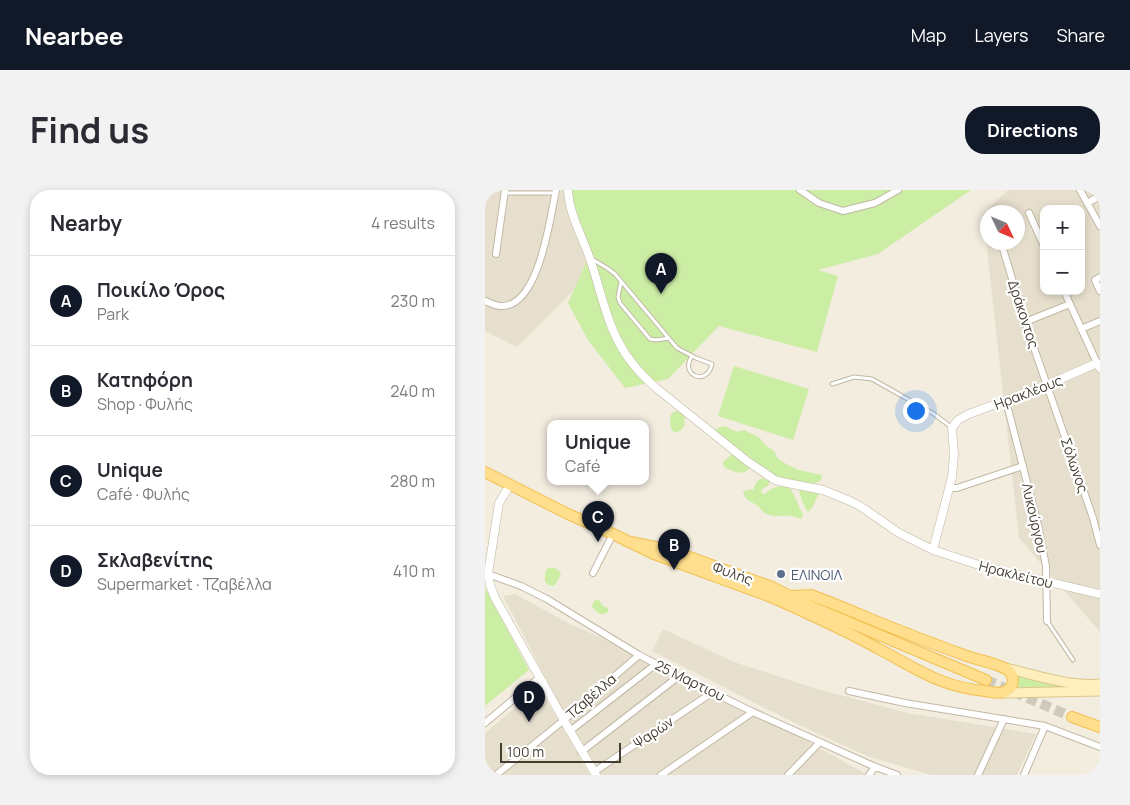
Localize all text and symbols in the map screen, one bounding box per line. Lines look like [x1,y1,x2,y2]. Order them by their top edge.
text: Nearbee [25,19,124,52]
text: Map [911,23,946,47]
text: Layers [974,23,1028,47]
text: Share [1056,23,1105,47]
text: Find us [30,106,149,154]
button: Directions [965,106,1100,154]
north arrow [980,205,1025,250]
map controls [1040,205,1085,295]
button: + [1040,205,1085,250]
text: Nearby [50,209,122,237]
text: 4 results [371,212,435,234]
button: − [1040,250,1085,295]
pin: A [645,253,677,294]
text: Ποικίλο Όρος [97,277,225,303]
street label: Δράκοντος [1004,277,1044,351]
text: A [61,290,71,312]
text: 230 m [391,290,435,312]
text: Park [97,303,129,325]
text: Κατηφόρη [97,367,193,393]
street label: Ηρακλέους [991,370,1065,414]
text: B [61,380,71,402]
text: 240 m [390,380,435,402]
text: Shop · Φυλής [97,393,193,415]
your location [903,398,929,424]
popup [547,420,649,485]
text: Unique [565,429,631,455]
street label: Σόλωνος [1057,435,1093,495]
text: Café [565,455,600,477]
text: Unique [97,457,163,483]
text: C [60,470,72,492]
text: 280 m [390,470,435,492]
street label: Λυκούργου [1018,481,1052,555]
text: Café · Φυλής [97,483,190,505]
pin: C [582,501,614,542]
pin: B [658,529,690,570]
text: Σκλαβενίτης [97,547,213,573]
street label: Ηρακλείτου [977,556,1055,592]
street label: Φυλής [710,557,756,589]
text: D [60,560,72,582]
text: 410 m [393,560,435,582]
place label: ΕΛΙΝΟΙΛ [791,565,843,584]
marker: ΕΛΙΝΟΙΛ [775,568,787,580]
text: Supermarket · Τζαβέλλα [97,573,272,595]
street label: 25 Μαρτιου [652,655,728,705]
street label: Τζαβέλλα [562,669,620,723]
pin: D [513,681,545,722]
street label: Ψαρών [629,712,677,752]
scale bar [500,740,621,763]
text: 100 m [507,742,544,761]

